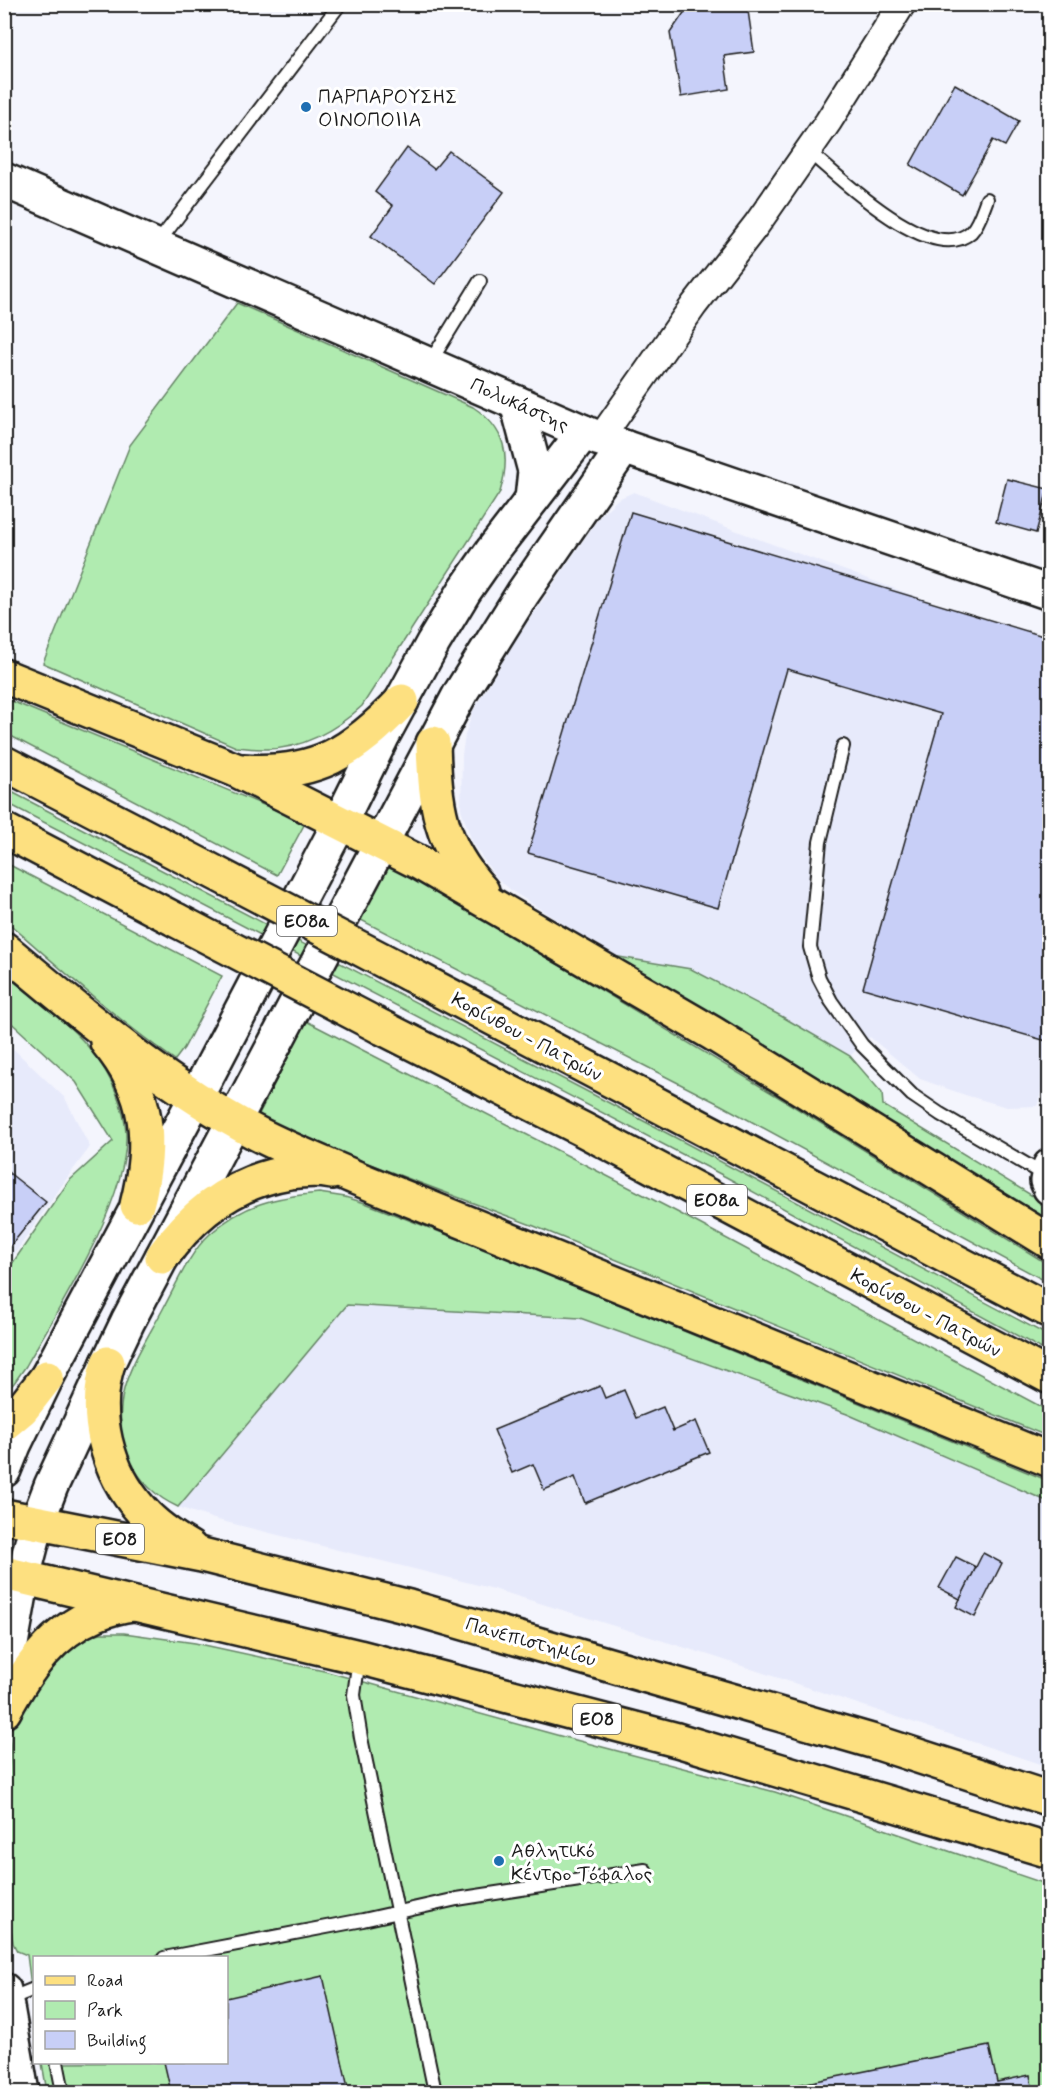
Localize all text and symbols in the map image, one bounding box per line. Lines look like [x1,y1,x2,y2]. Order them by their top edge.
place label: ΠΑΡΠΑΡΟΥΣΗΣ ΟΙΝΟΠΟΙΙΑ [318,84,457,134]
marker: ΠΑΡΠΑΡΟΥΣΗΣ ΟΙΝΟΠΟΙΙΑ [299,100,313,114]
street label: Πολυκάστης [466,372,573,439]
road number: ΕΟ8α [277,906,337,936]
street label: Κορίνθου - Πατρών [446,986,607,1089]
road number: ΕΟ8α [687,1185,747,1215]
street label: Κορίνθου - Πατρών [845,1262,1006,1365]
road number: ΕΟ8 [96,1524,144,1554]
street label: Πανεπιστημίου [462,1611,599,1674]
road number: ΕΟ8 [573,1704,621,1734]
place label: Αθλητικό Κέντρο Τόφαλος [511,1838,653,1888]
marker: Αθλητικό Κέντρο Τόφαλος [492,1854,506,1868]
legend [33,1956,228,2064]
text: Road [87,1969,123,1993]
text: Park [87,1999,123,2023]
text: Building [87,2029,147,2055]

